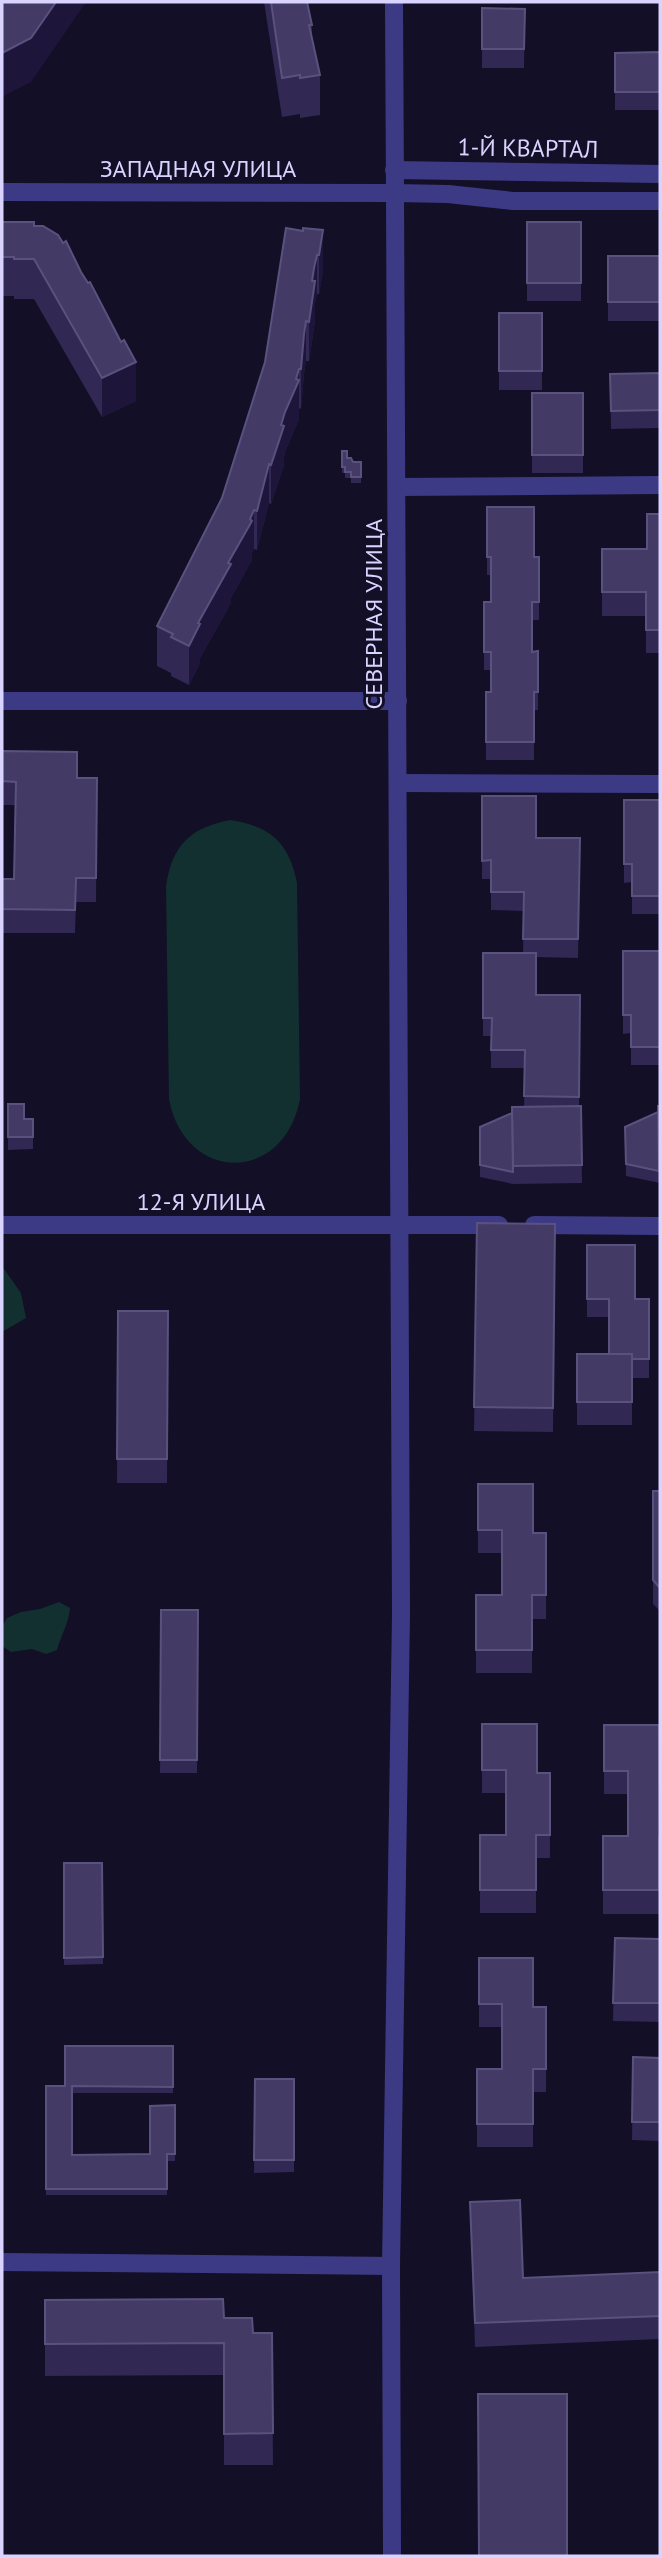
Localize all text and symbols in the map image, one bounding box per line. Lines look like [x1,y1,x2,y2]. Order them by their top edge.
street label: 1-Й КВАРТАЛ [457,131,599,165]
street label: ЗАПАДНАЯ УЛИЦА [100,153,296,184]
street label: СЕВЕРНАЯ УЛИЦА [358,519,389,709]
street label: 12-Я УЛИЦА [137,1186,265,1217]

